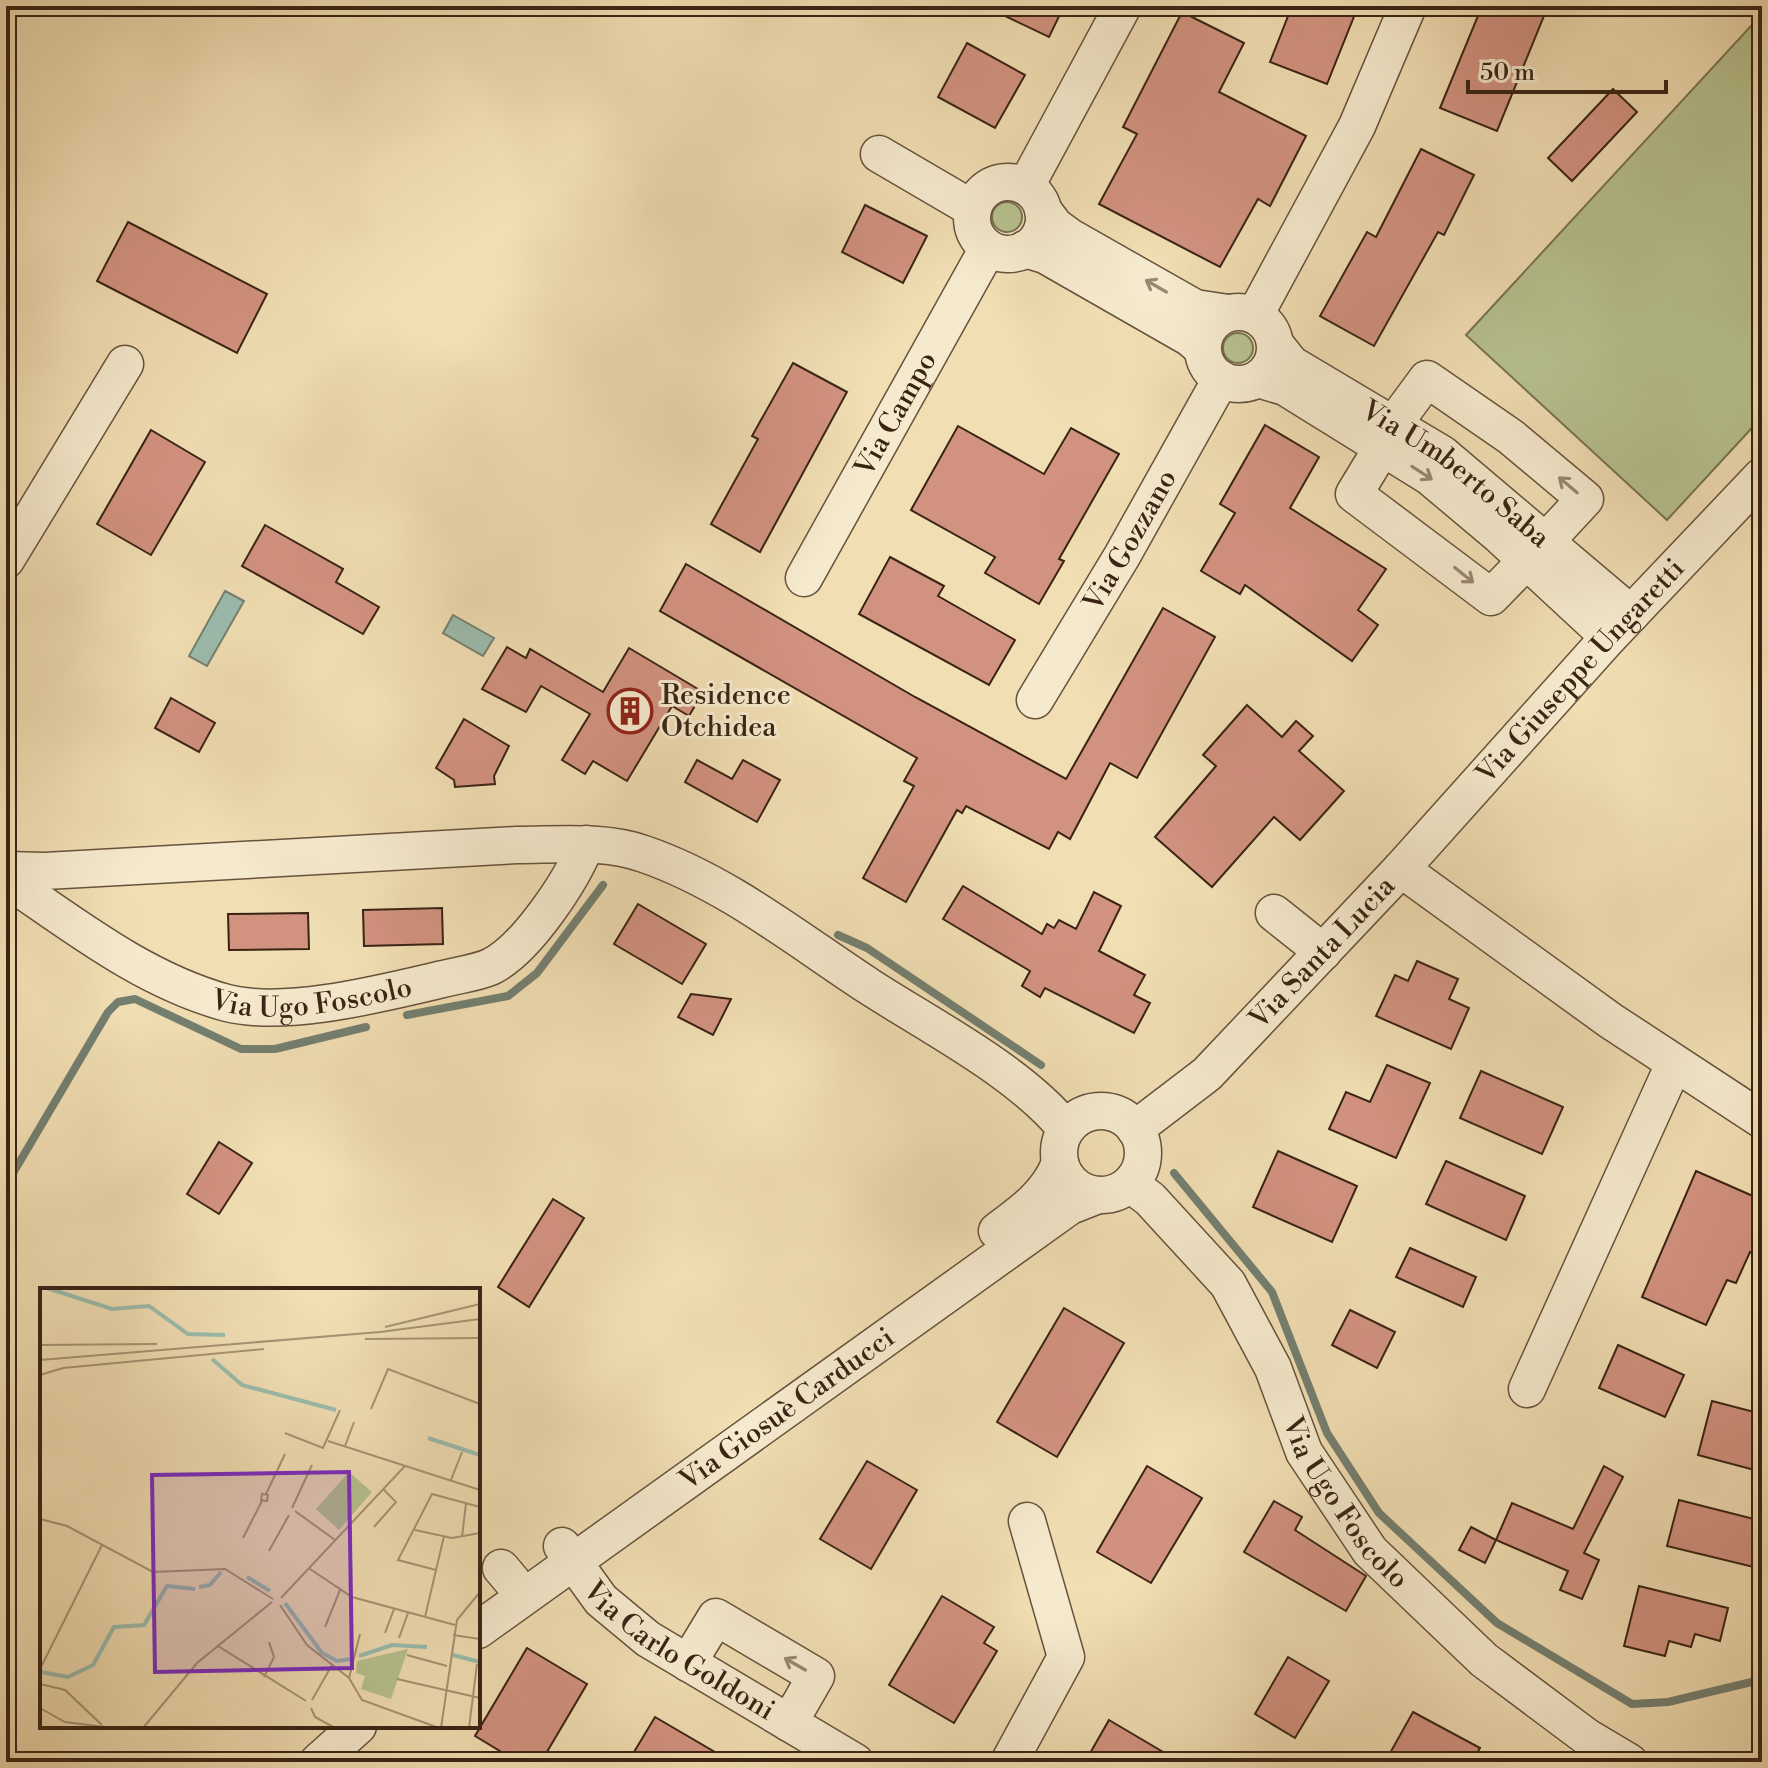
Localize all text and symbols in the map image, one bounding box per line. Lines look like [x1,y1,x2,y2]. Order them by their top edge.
scale bar [1468,44,1666,94]
text: 50 m [1480,58,1535,88]
one-way arrow [1145,278,1169,293]
street label: Via Campo [846,345,944,483]
street label: Via Umberto Saba [1354,392,1558,556]
street label: Via Gozzano [1075,463,1184,618]
one-way arrow [1410,465,1433,481]
one-way arrow [1559,476,1579,494]
street label: Via Giuseppe Ungaretti [1468,551,1692,791]
one-way arrow [1453,566,1474,584]
place label: Residence Otchidea [661,678,791,745]
building icon: Residence Otchidea [606,687,654,735]
street label: Via Santa Lucia [1241,868,1403,1037]
street label: Via Ugo Foscolo [206,969,415,1025]
inset map [40,1288,480,1728]
street label: Via Giosuè Carducci [672,1320,901,1498]
street label: Via Ugo Foscolo [1275,1411,1416,1596]
street label: Via Carlo Goldoni [575,1574,781,1728]
one-way arrow [784,1656,807,1672]

